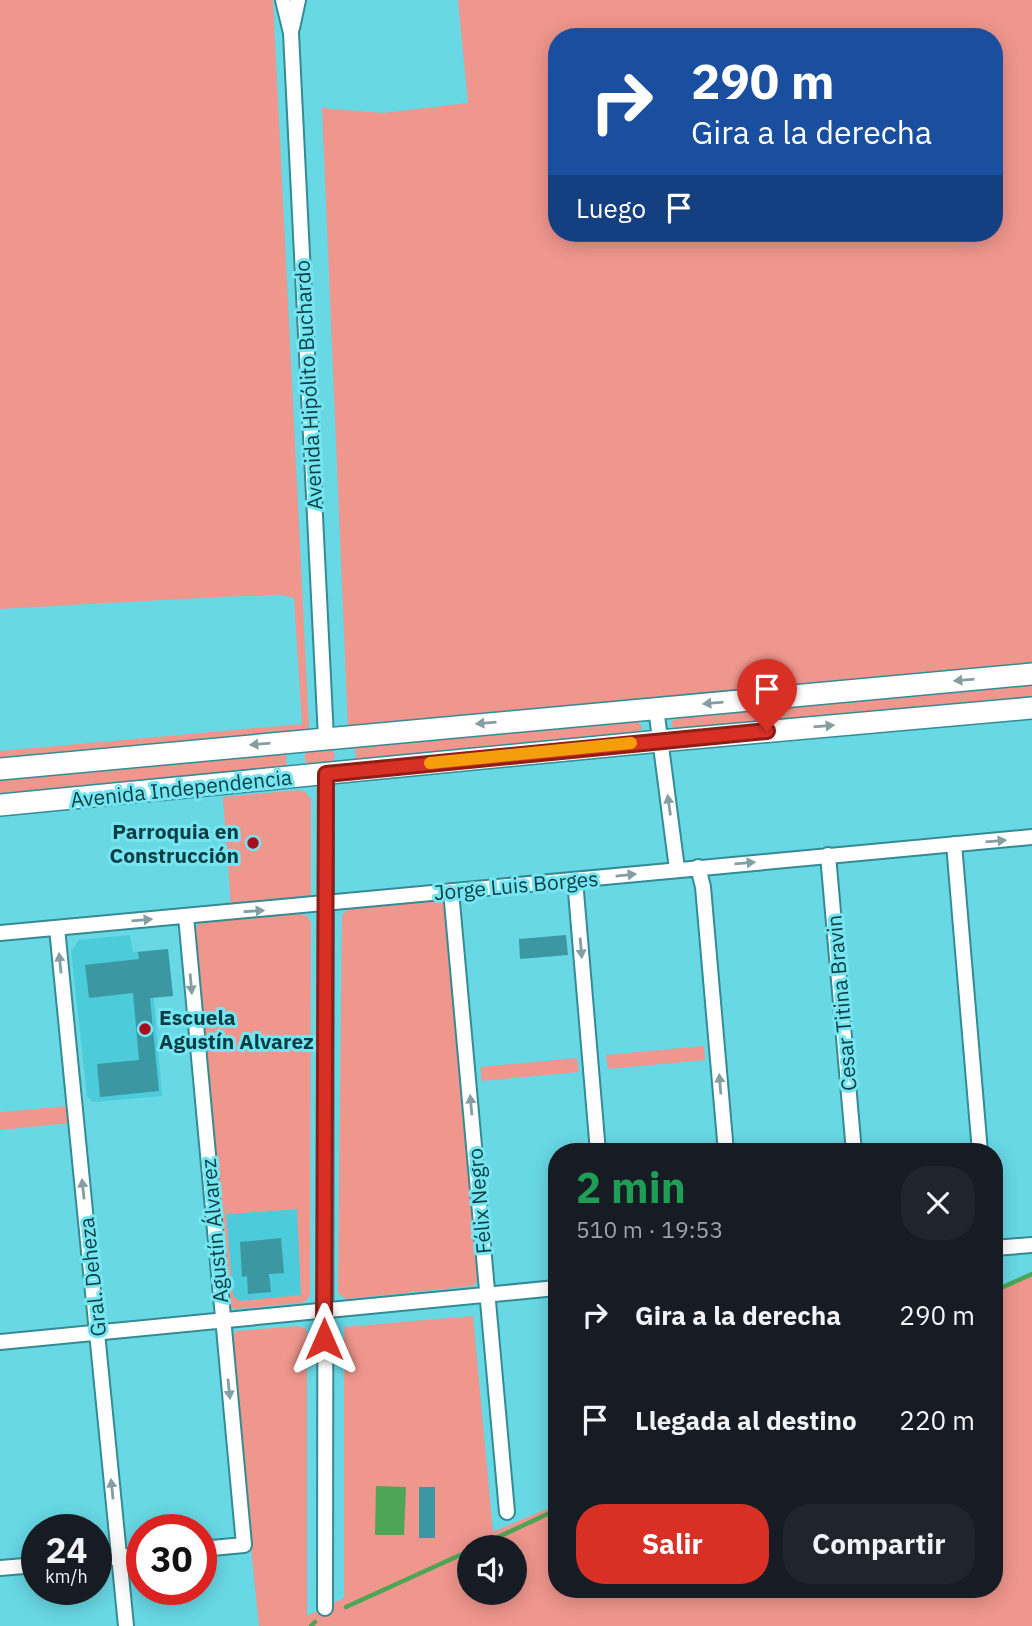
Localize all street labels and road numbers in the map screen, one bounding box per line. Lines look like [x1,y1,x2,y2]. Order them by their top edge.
street label: Avenida Hipólito Buchardo [287,259,329,511]
street label: Avenida Independencia [69,762,293,814]
street label: Jorge Luis Borges [432,864,600,906]
street label: Cesar Titina Bravin [819,914,863,1092]
street label: Félix Negro [460,1147,498,1255]
street label: Agustín Álvarez [194,1157,234,1304]
street label: Gral. Deheza [72,1216,112,1338]

